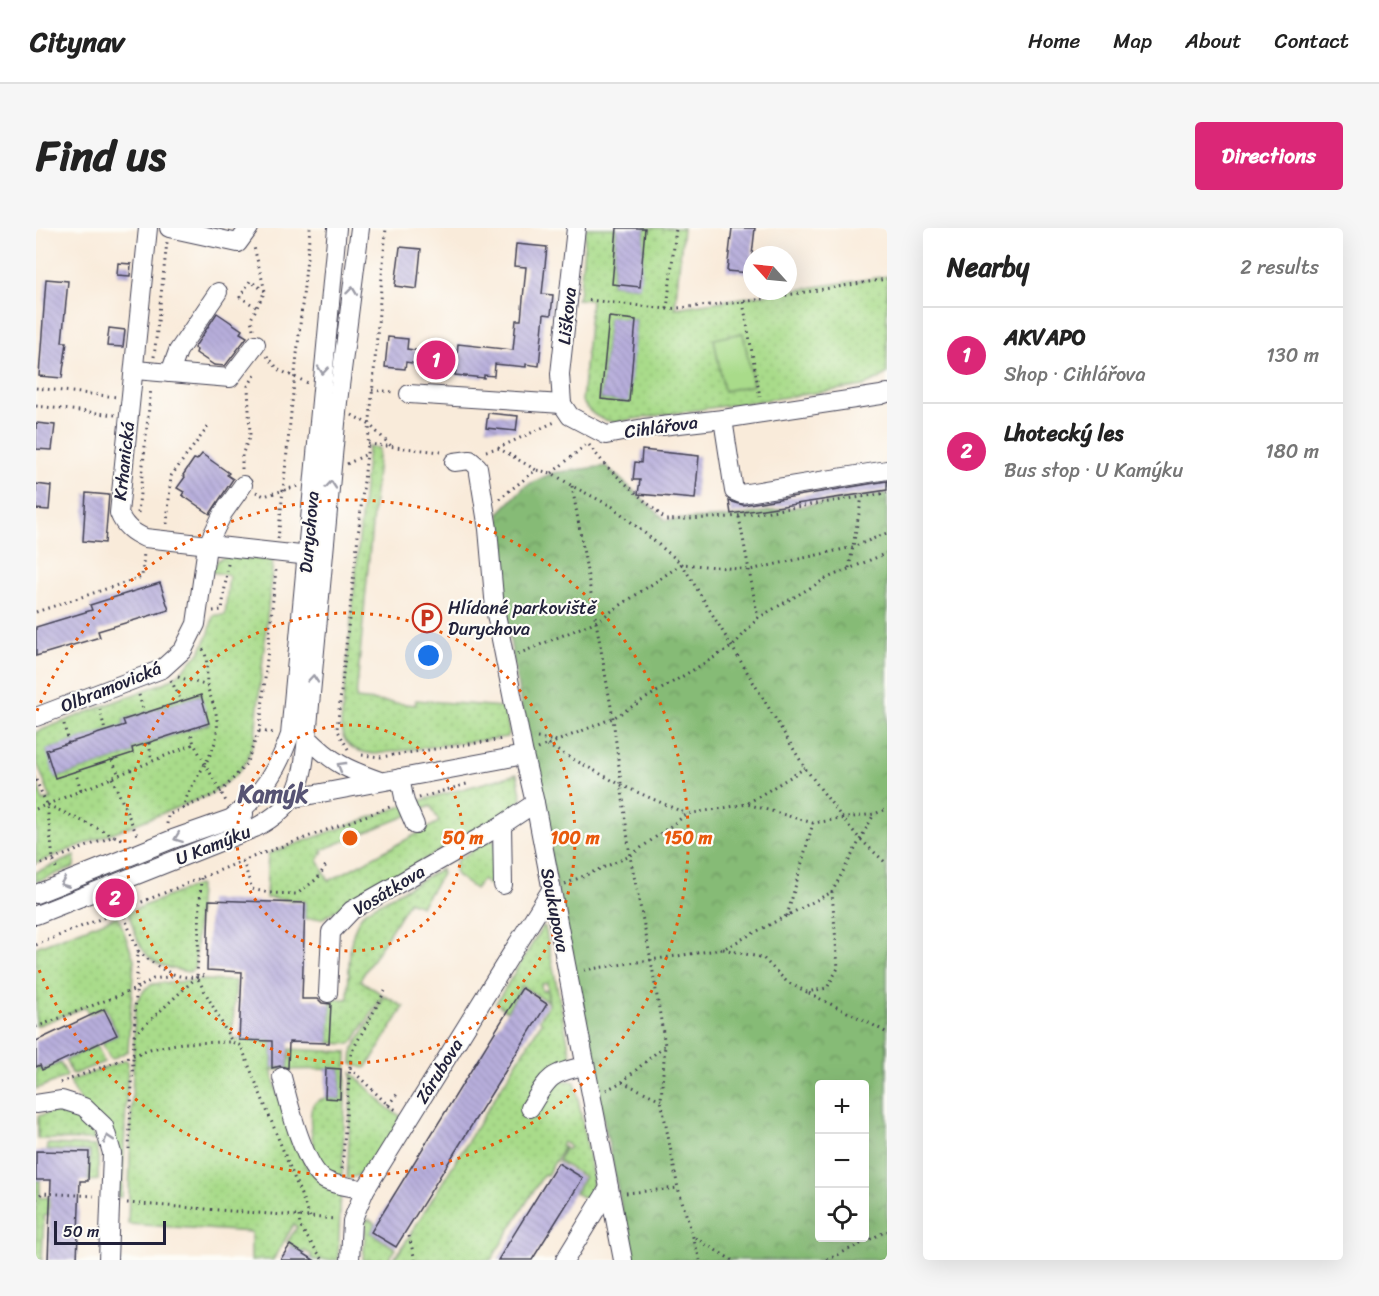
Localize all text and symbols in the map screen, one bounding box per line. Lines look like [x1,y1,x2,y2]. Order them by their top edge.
text: Citynav [30,17,124,66]
text: Home [1028,22,1080,60]
text: Map [1113,22,1152,60]
text: About [1185,22,1242,60]
text: Contact [1275,22,1349,60]
text: Find us [36,119,166,193]
button: Directions [1195,122,1343,190]
text: Nearby [947,244,1029,290]
north arrow [743,246,797,300]
text: 2 results [1240,250,1319,285]
one-way arrow [346,286,358,295]
street label: Liškova [548,286,586,346]
text: AKVAPO [1004,318,1086,357]
pin: 1 [416,338,456,382]
text: 1 [962,338,971,373]
text: 130 m [1266,338,1319,373]
text: Shop · Cihlářova [1004,357,1145,392]
one-way arrow [317,365,330,374]
street label: Cihlářova [622,406,700,448]
text: Lhotecký les [1004,414,1123,453]
street label: Krhanická [104,420,144,502]
text: 2 [961,434,972,469]
text: 180 m [1265,434,1319,469]
text: Bus stop · U Kamýku [1004,453,1183,488]
one-way arrow [324,480,337,489]
street label: Durychova [289,490,329,574]
place label: Hlídané parkoviště Durychova [448,592,598,645]
parking icon: Hlídané parkoviště Durychova [411,602,443,634]
your location [414,641,443,670]
street label: Olbramovická [56,652,166,722]
one-way arrow [306,674,319,683]
one-way arrow [337,761,347,773]
district label: Kamýk [237,773,308,815]
street label: U Kamýku [170,815,256,875]
text: 50 m [443,822,484,854]
text: 100 m [551,822,600,854]
text: 150 m [664,822,712,854]
centre of rings [340,828,360,848]
one-way arrow [174,830,184,843]
street label: Vosátkova [347,856,431,924]
street label: Soukupova [531,865,579,956]
one-way arrow [59,876,70,888]
pin: 2 [96,876,134,920]
street label: Zárubova [406,1032,472,1110]
map controls [815,1080,869,1242]
button: + [815,1080,869,1134]
one-way arrow [103,1134,115,1145]
button: − [815,1134,869,1188]
button: locate [815,1188,869,1242]
text: 50 m [63,1217,99,1246]
scale bar [54,1218,166,1246]

